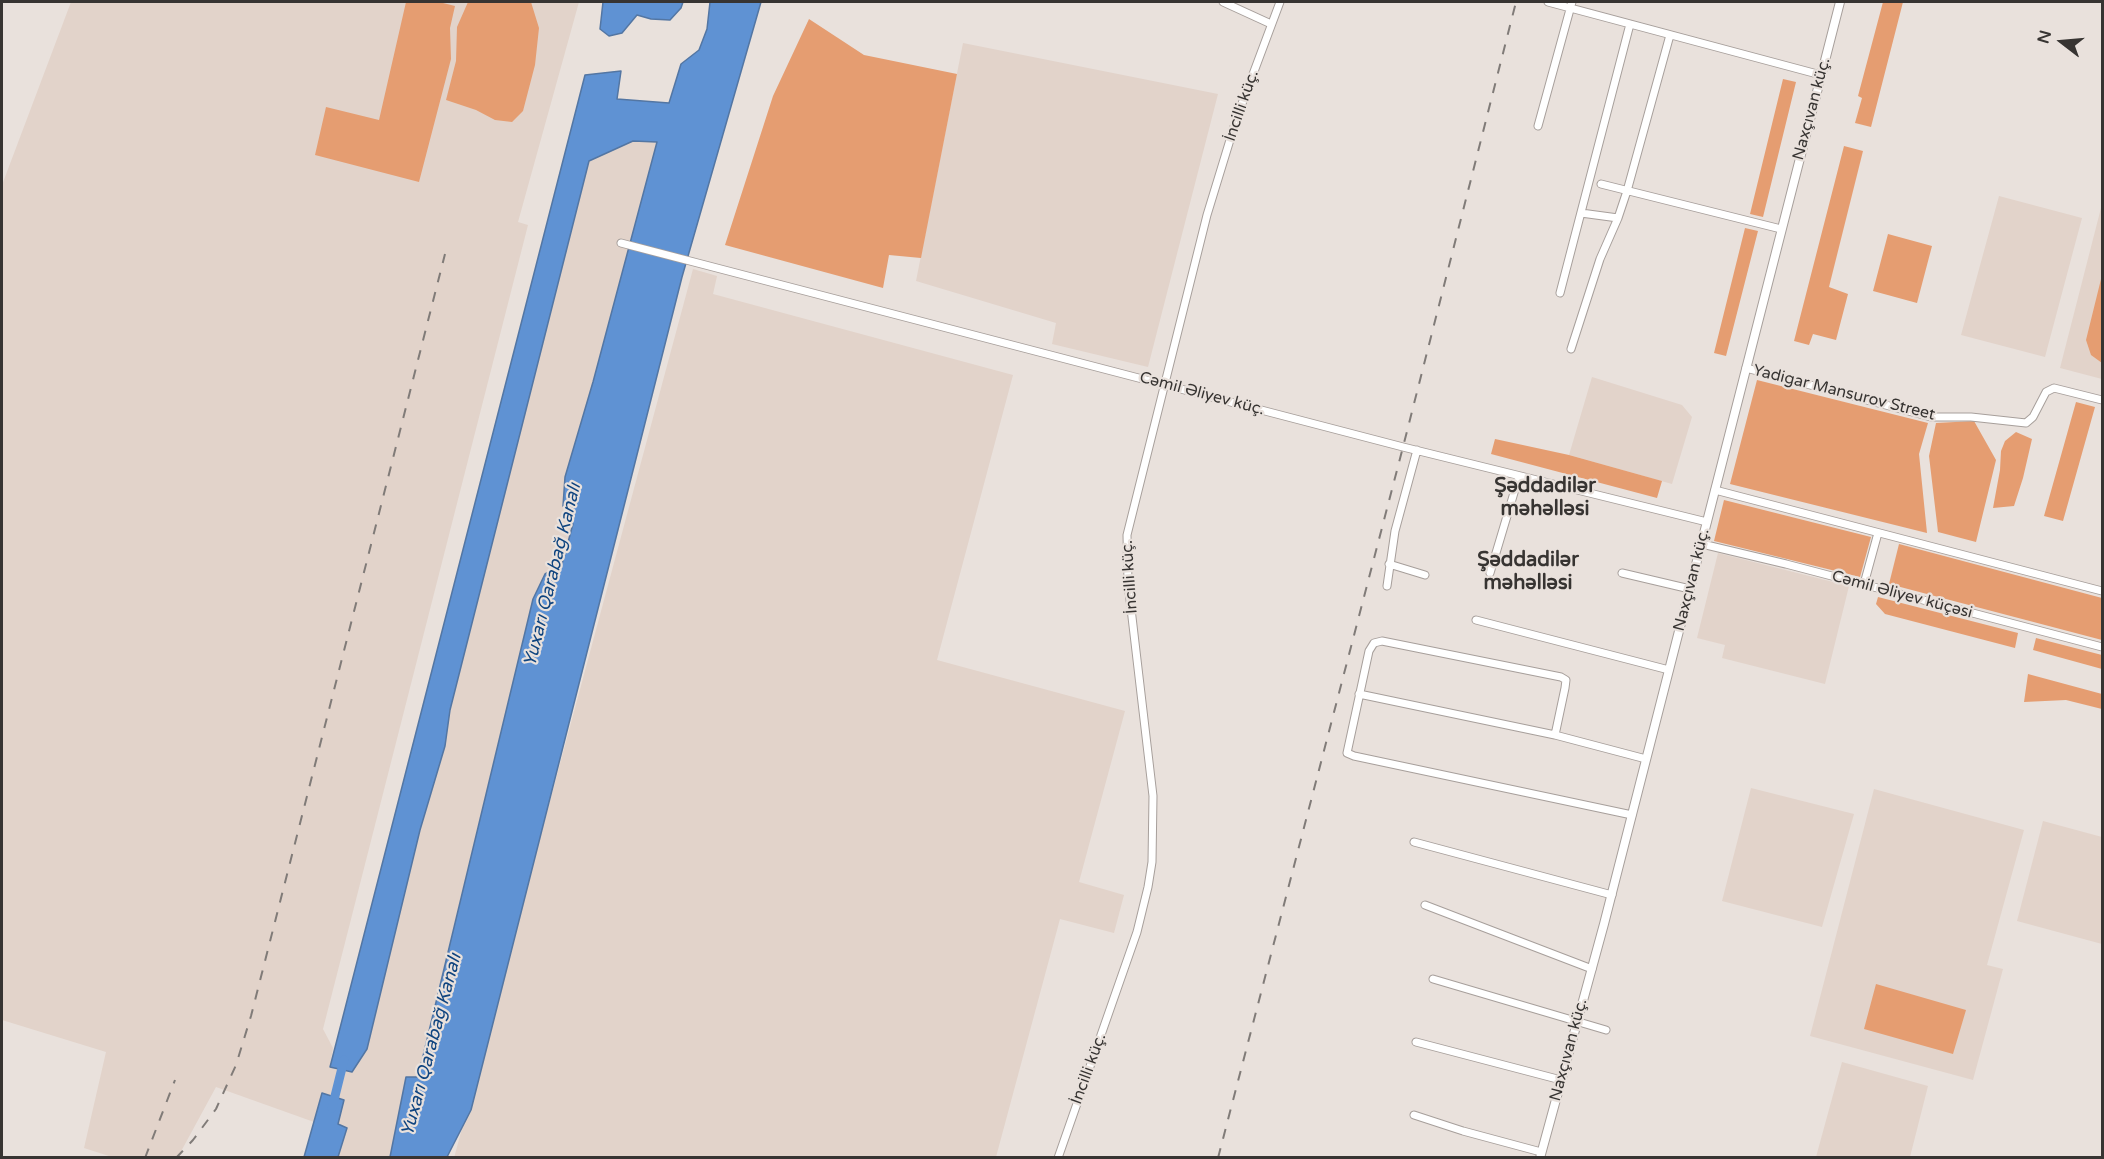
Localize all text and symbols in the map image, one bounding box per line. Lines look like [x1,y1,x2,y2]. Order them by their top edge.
north arrow [2032,12,2092,72]
text: N [2033,28,2056,46]
street label: Naxçıvan küç. [1789,56,1835,162]
street label: İncilli küç. [1221,68,1263,144]
street label: Yadigar Mansurov Street [1751,361,1937,425]
street label: Cəmil Əliyev küç. [1137,368,1267,420]
district label: Şəddadilər məhəlləsi [1494,475,1596,522]
water label: Yuxarı Qarabağ Kanalı [520,481,586,669]
street label: Naxçıvan küç. [1670,527,1714,633]
street label: İncilli küç. [1118,539,1142,615]
district label: Şəddadilər məhəlləsi [1477,549,1579,596]
street label: Cəmil Əliyev küçəsi [1829,567,1975,623]
water label: Yuxarı Qarabağ Kanalı [397,951,467,1139]
street label: Naxçıvan küç. [1546,997,1592,1103]
street label: İncilli küç. [1067,1031,1111,1107]

